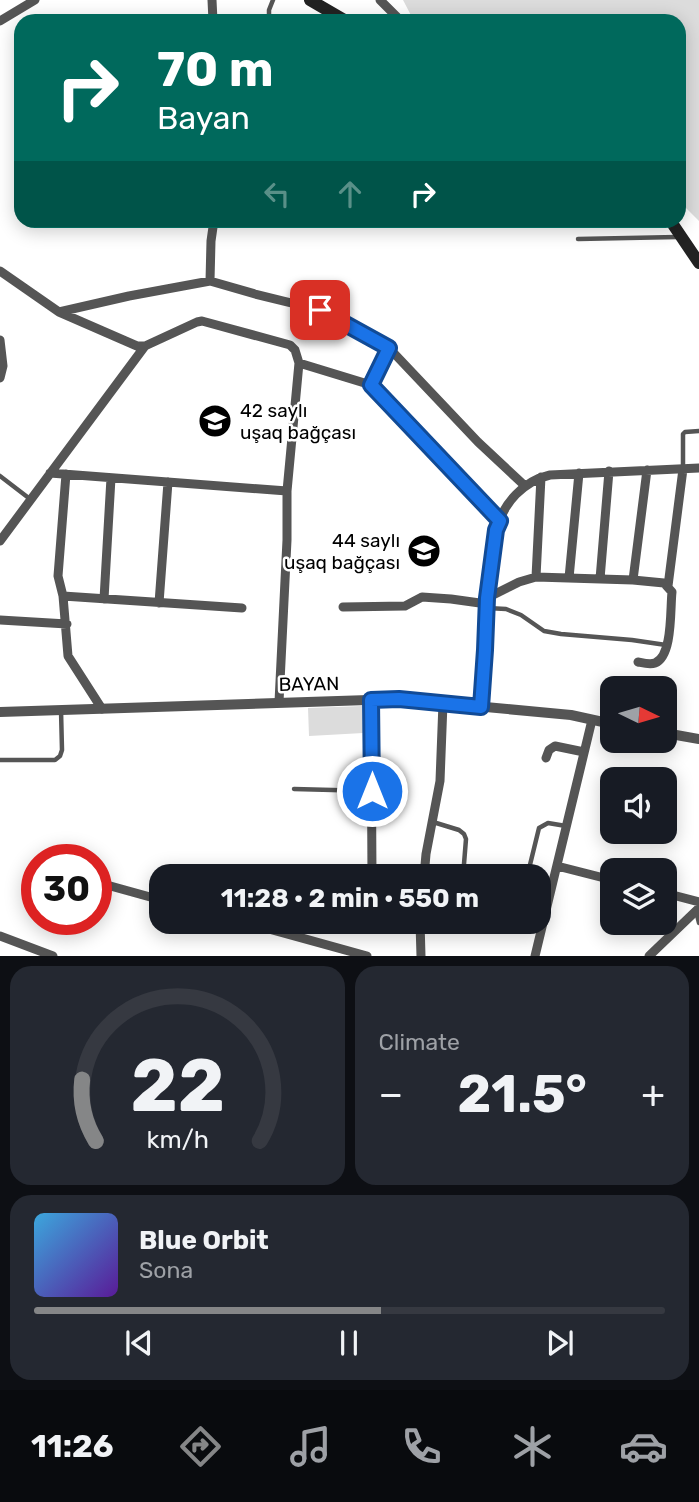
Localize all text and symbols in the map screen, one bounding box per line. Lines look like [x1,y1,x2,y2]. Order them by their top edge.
text: 70 m [157,40,274,98]
icon: right [42,42,133,133]
text: Bayan [157,99,250,137]
icon: left [258,175,296,213]
icon: ahead [331,175,369,213]
icon: right [404,175,442,213]
pin [290,280,350,340]
icon: arrive [301,291,339,329]
place label: 42 saylı uşaq bağçası [240,399,356,444]
school or university icon: 42 saylı uşaq bağçası [196,402,234,440]
place label: 44 saylı uşaq bağçası [284,529,400,574]
school or university icon: 44 saylı uşaq bağçası [405,532,443,570]
street label: BAYAN [278,672,340,696]
north arrow [600,676,677,752]
map controls [600,676,677,935]
position arrow [335,754,409,828]
button: sound [600,767,677,844]
speed limit sign: 30 [21,844,112,935]
button: layers [600,858,677,935]
text: 11:28 · 2 min · 550 m [221,883,479,914]
text: Climate [379,1028,460,1056]
text: 22 [130,1044,225,1130]
text: 21.5° [458,1063,587,1125]
text: − [379,1071,403,1117]
text: + [641,1071,665,1117]
text: km/h [146,1125,208,1154]
text: Blue Orbit [139,1225,269,1256]
text: Sona [139,1256,193,1284]
icon: previous [120,1324,158,1362]
icon: pause [330,1324,368,1362]
icon: next [541,1324,579,1362]
icon: directions [176,1422,225,1471]
icon: music [286,1422,335,1471]
icon: phone [397,1422,446,1471]
icon: climate [508,1422,557,1471]
icon: car [619,1422,668,1471]
text: 11:26 [31,1427,114,1465]

